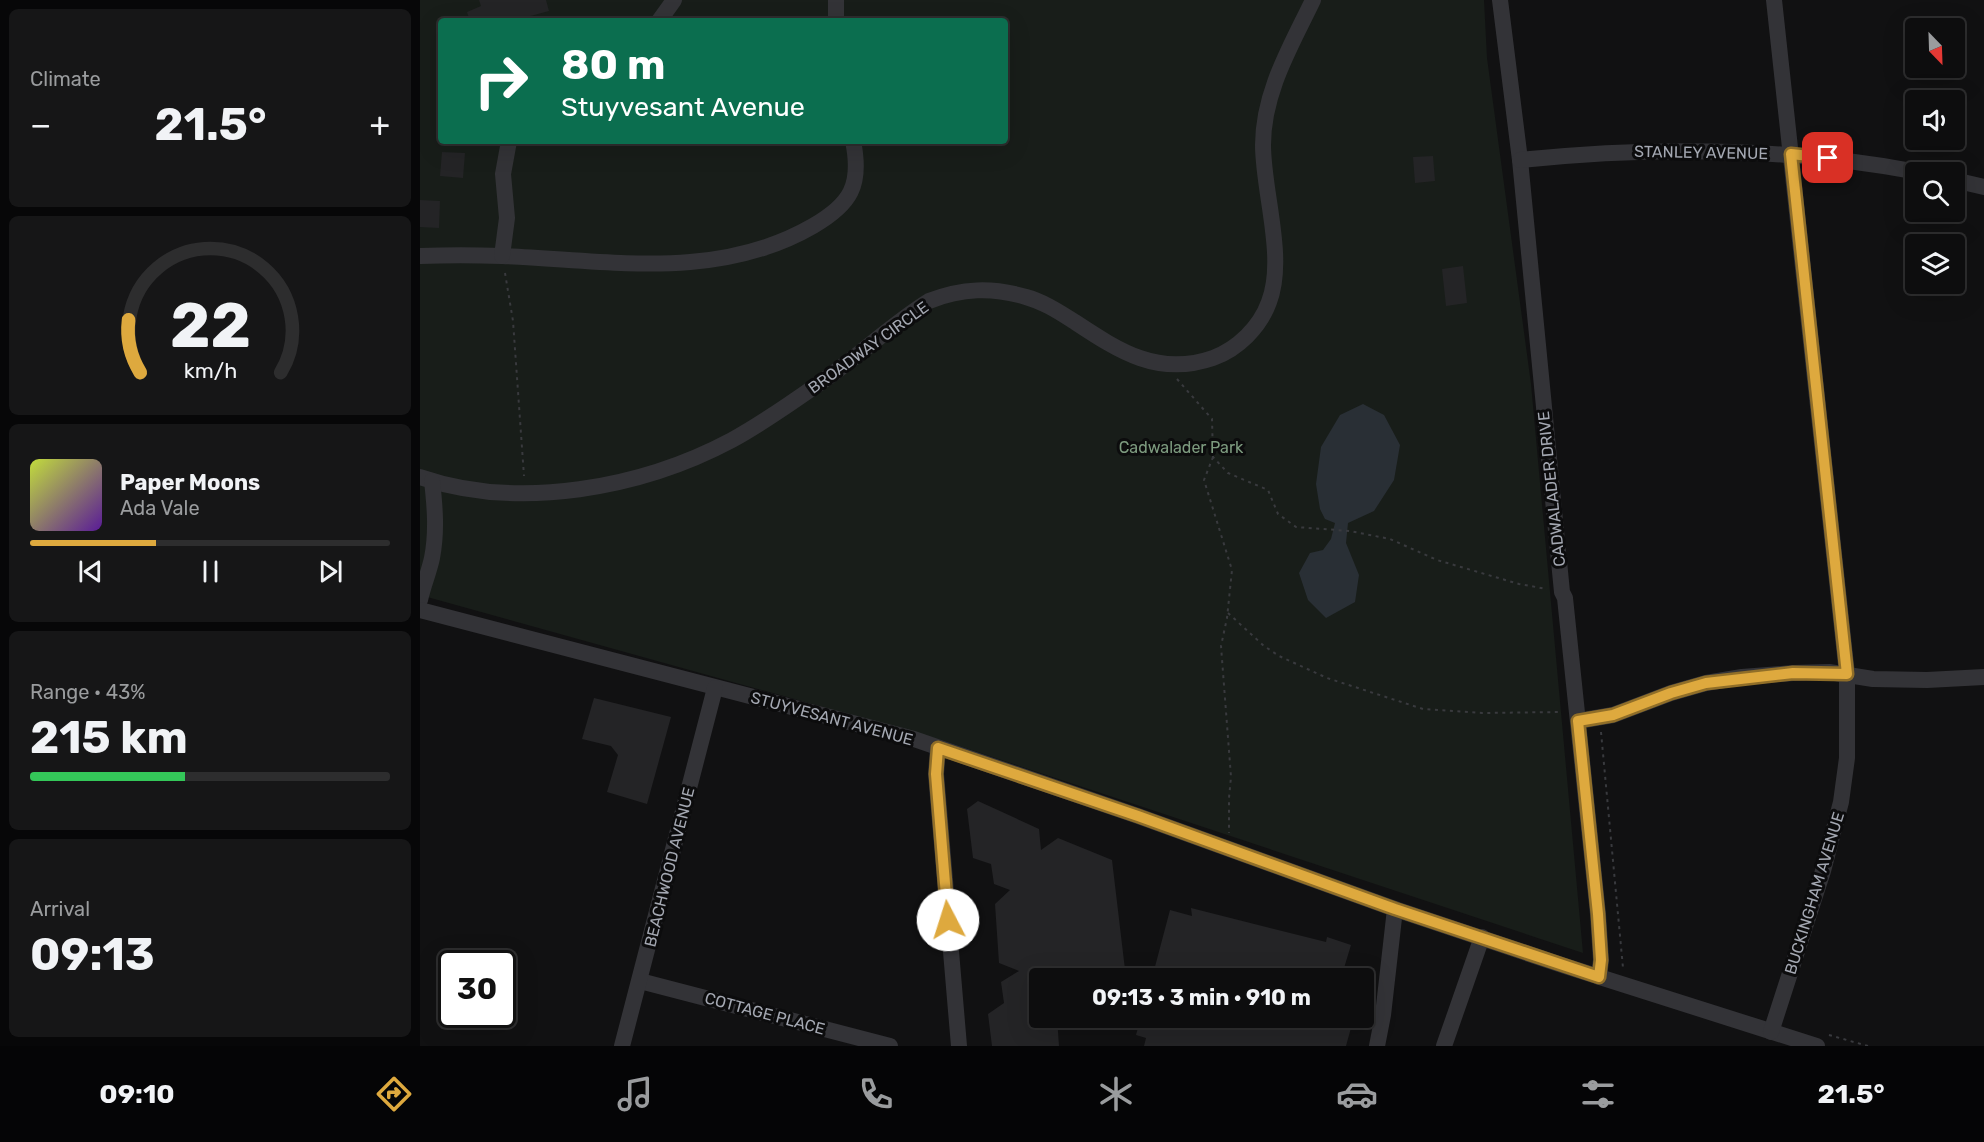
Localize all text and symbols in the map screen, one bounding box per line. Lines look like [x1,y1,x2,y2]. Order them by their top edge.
north arrow [1905,18,1965,78]
map controls [1905,18,1965,294]
text: 80 m [561,40,665,90]
icon: right [462,42,540,120]
text: Climate [30,67,101,91]
button: sound [1905,90,1965,150]
text: Stuyvesant Avenue [561,91,805,123]
text: 21.5° [154,98,266,151]
text: − [30,105,51,144]
text: + [369,105,390,144]
pin [1802,132,1853,183]
icon: arrive [1811,141,1844,174]
street label: STANLEY AVENUE [1634,142,1768,163]
button: search [1905,162,1965,222]
button: layers [1905,234,1965,294]
text: 22 [169,289,251,363]
street label: BROADWAY CIRCLE [804,297,932,397]
text: km/h [183,358,237,383]
street label: CADWALADER DRIVE [1534,410,1569,568]
park label: Cadwalader Park [1119,438,1244,457]
text: Paper Moons [120,469,260,496]
text: Ada Vale [120,496,200,520]
icon: previous [74,555,107,588]
icon: pause [194,555,227,588]
icon: next [314,555,347,588]
text: Range · 43% [30,680,145,704]
street label: STUYVESANT AVENUE [749,688,915,749]
text: 215 km [30,711,188,764]
street label: BEACHWOOD AVENUE [640,785,699,949]
street label: BUCKINGHAM AVENUE [1781,810,1848,977]
position arrow [916,888,980,952]
text: Arrival [30,897,90,921]
text: 09:13 [30,928,155,981]
speed limit sign: 30 [438,950,516,1028]
text: 09:13 · 3 min · 910 m [1092,984,1311,1011]
street label: COTTAGE PLACE [703,988,827,1039]
icon: directions [373,1073,415,1115]
icon: music [614,1073,656,1115]
icon: phone [855,1073,897,1115]
icon: climate [1095,1073,1137,1115]
icon: car [1336,1073,1378,1115]
icon: filters [1577,1073,1619,1115]
text: 09:10 [99,1078,175,1110]
text: 21.5° [1817,1078,1885,1110]

